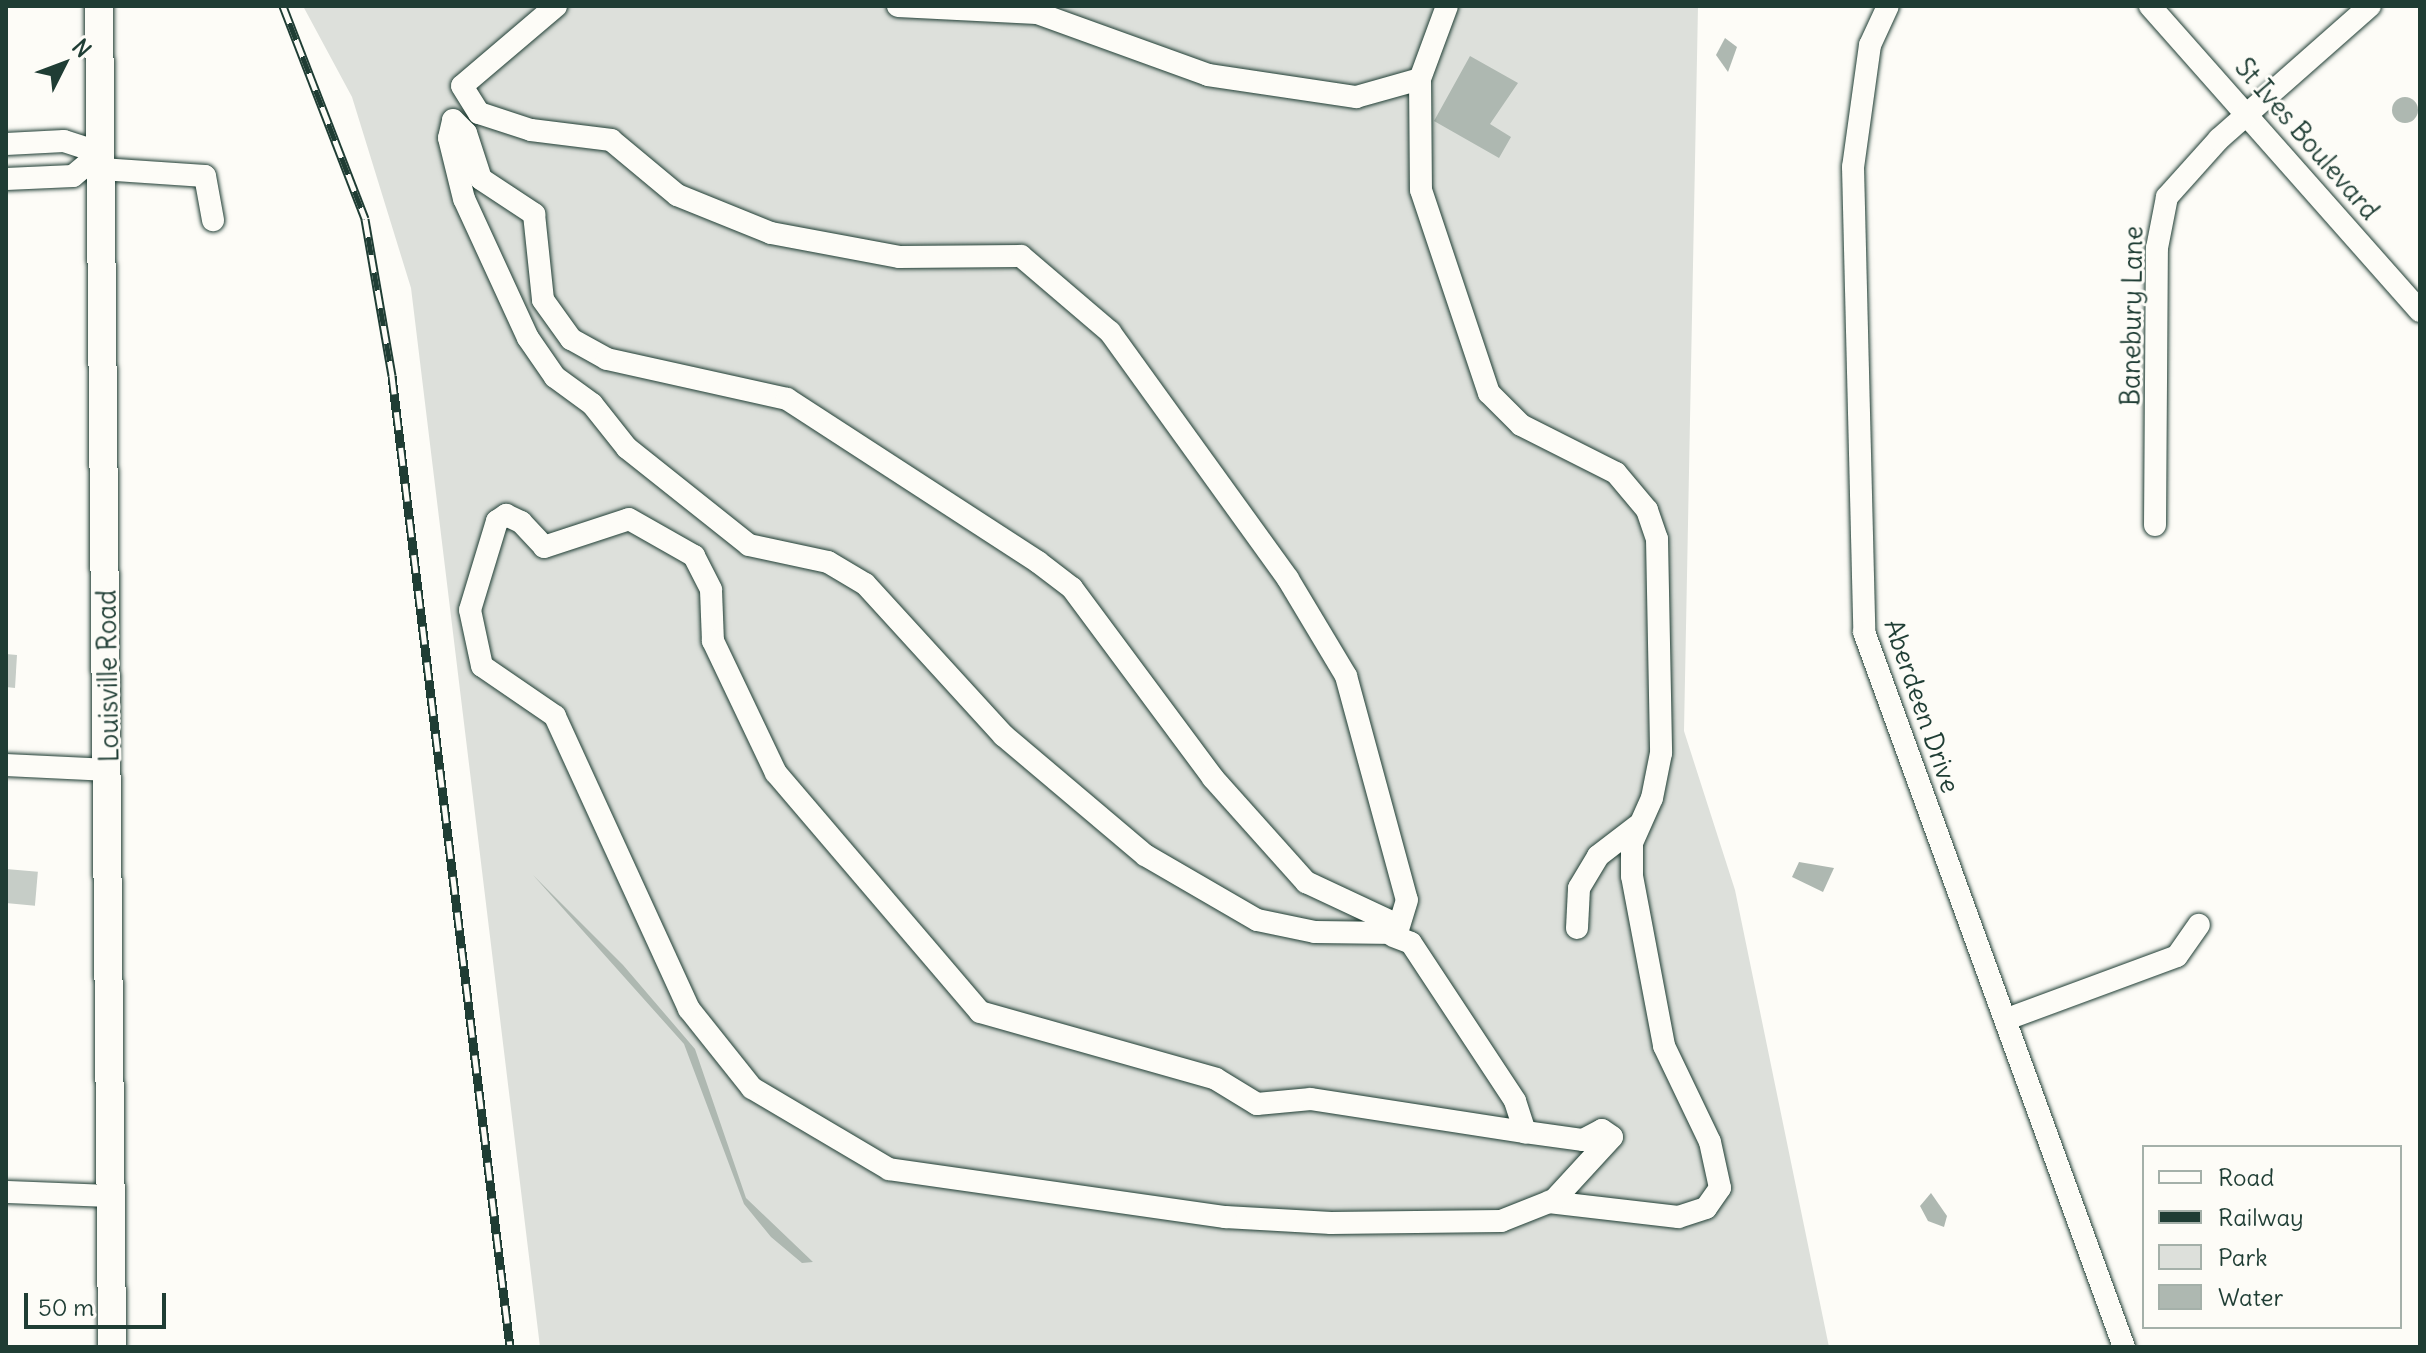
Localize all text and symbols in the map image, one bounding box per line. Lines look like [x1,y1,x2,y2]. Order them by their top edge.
north arrow [24,24,104,104]
text: N [66,33,97,63]
street label: St Ives Boulevard [2228,52,2386,226]
street label: Banebury Lane [2115,226,2149,406]
street label: Louisville Road [91,589,125,763]
street label: Aberdeen Drive [1878,615,1966,797]
legend [2142,1145,2402,1329]
text: Road [2218,1162,2274,1192]
text: Railway [2218,1202,2304,1232]
text: Park [2218,1242,2268,1272]
scale bar [28,1277,170,1327]
text: Water [2218,1282,2283,1312]
text: 50 m [38,1292,94,1322]

